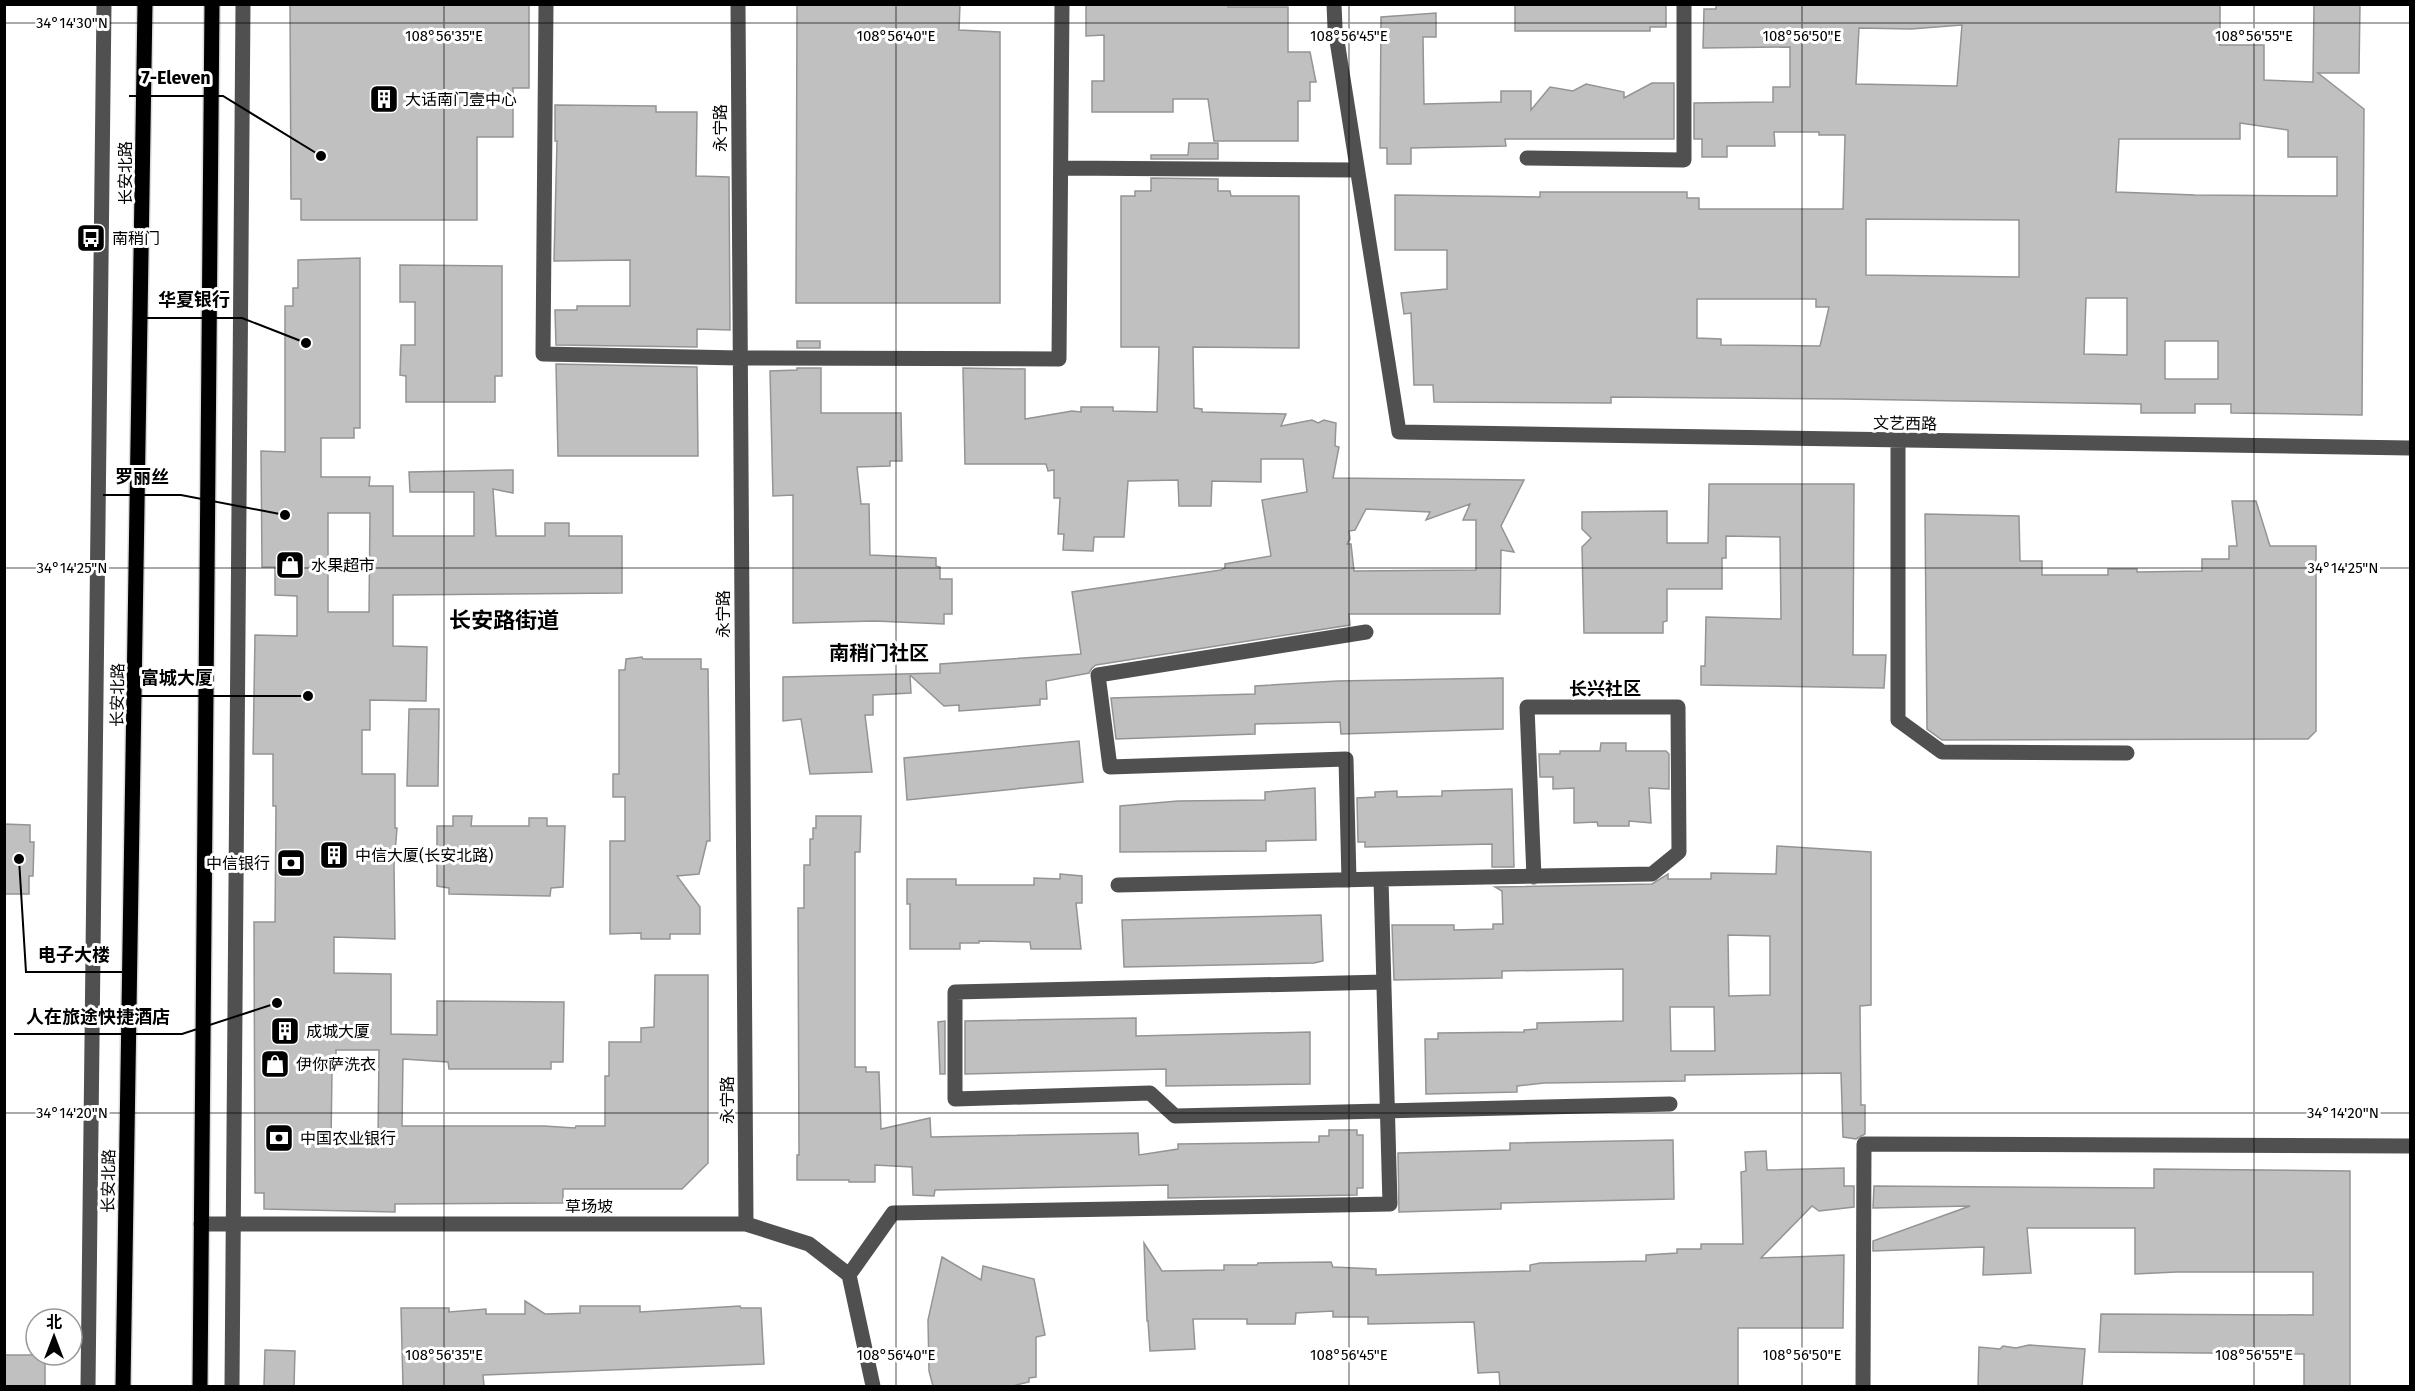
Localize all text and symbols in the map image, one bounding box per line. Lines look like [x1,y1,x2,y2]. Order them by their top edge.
text: 34°14'30"N [36,14,108,32]
text: 108°56'35"E [405,27,483,45]
text: 108°56'40"E [856,27,936,45]
text: 108°56'45"E [1310,27,1388,45]
text: 108°56'50"E [1762,27,1842,45]
text: 108°56'55"E [2215,27,2293,45]
callout: 7-Eleven [129,60,223,96]
text: 7-Eleven [141,67,211,89]
building icon: 大话南门壹中心 [368,83,400,115]
place label: 大话南门壹中心 [405,90,517,109]
street label: 永宁路 [711,104,730,152]
street label: 长安北路 [116,141,135,205]
bus stop icon: 南稍门 [75,222,107,254]
place label: 南稍门 [112,229,160,248]
callout: 华夏银行 [146,282,242,318]
text: 华夏银行 [158,289,230,311]
street label: 文艺西路 [1873,413,1937,434]
callout: 罗丽丝 [103,459,181,495]
text: 罗丽丝 [115,466,169,488]
shop icon: 水果超市 [274,549,306,581]
place label: 水果超市 [311,556,375,575]
text: 34°14'25"N [37,559,107,577]
text: 34°14'25"N [2308,559,2378,577]
street label: 永宁路 [714,590,733,638]
district label: 长安路街道 [449,607,559,634]
district label: 南稍门社区 [829,641,929,665]
callout: 富城大厦 [129,660,225,696]
street label: 长安北路 [107,663,128,727]
text: 富城大厦 [141,667,213,689]
district label: 长兴社区 [1569,678,1641,700]
building icon: 中信大厦(长安北路) [318,839,350,871]
place label: 中信大厦(长安北路) [355,846,493,865]
bank icon: 中信银行 [275,847,307,879]
place label: 中信银行 [206,854,270,873]
callout: 电子大楼 [26,936,122,972]
text: 电子大楼 [38,944,110,966]
callout: 人在旅途快捷酒店 [14,998,182,1034]
text: 人在旅途快捷酒店 [26,1006,170,1028]
building icon: 成城大厦 [269,1015,301,1047]
place label: 成城大厦 [306,1022,370,1041]
shop icon: 伊你萨洗衣 [259,1048,291,1080]
place label: 伊你萨洗衣 [296,1055,376,1074]
street label: 永宁路 [718,1076,737,1124]
text: 34°14'20"N [36,1104,108,1122]
text: 34°14'20"N [2307,1104,2379,1122]
bank icon: 中国农业银行 [263,1122,295,1154]
place label: 中国农业银行 [300,1129,396,1148]
street label: 长安北路 [98,1149,119,1213]
street label: 草场坡 [565,1197,613,1216]
north arrow [24,1307,84,1367]
text: 北 [46,1313,62,1332]
text: 108°56'35"E [405,1346,483,1364]
text: 108°56'40"E [856,1346,936,1364]
text: 108°56'45"E [1310,1346,1388,1364]
text: 108°56'50"E [1762,1346,1842,1364]
text: 108°56'55"E [2215,1346,2293,1364]

